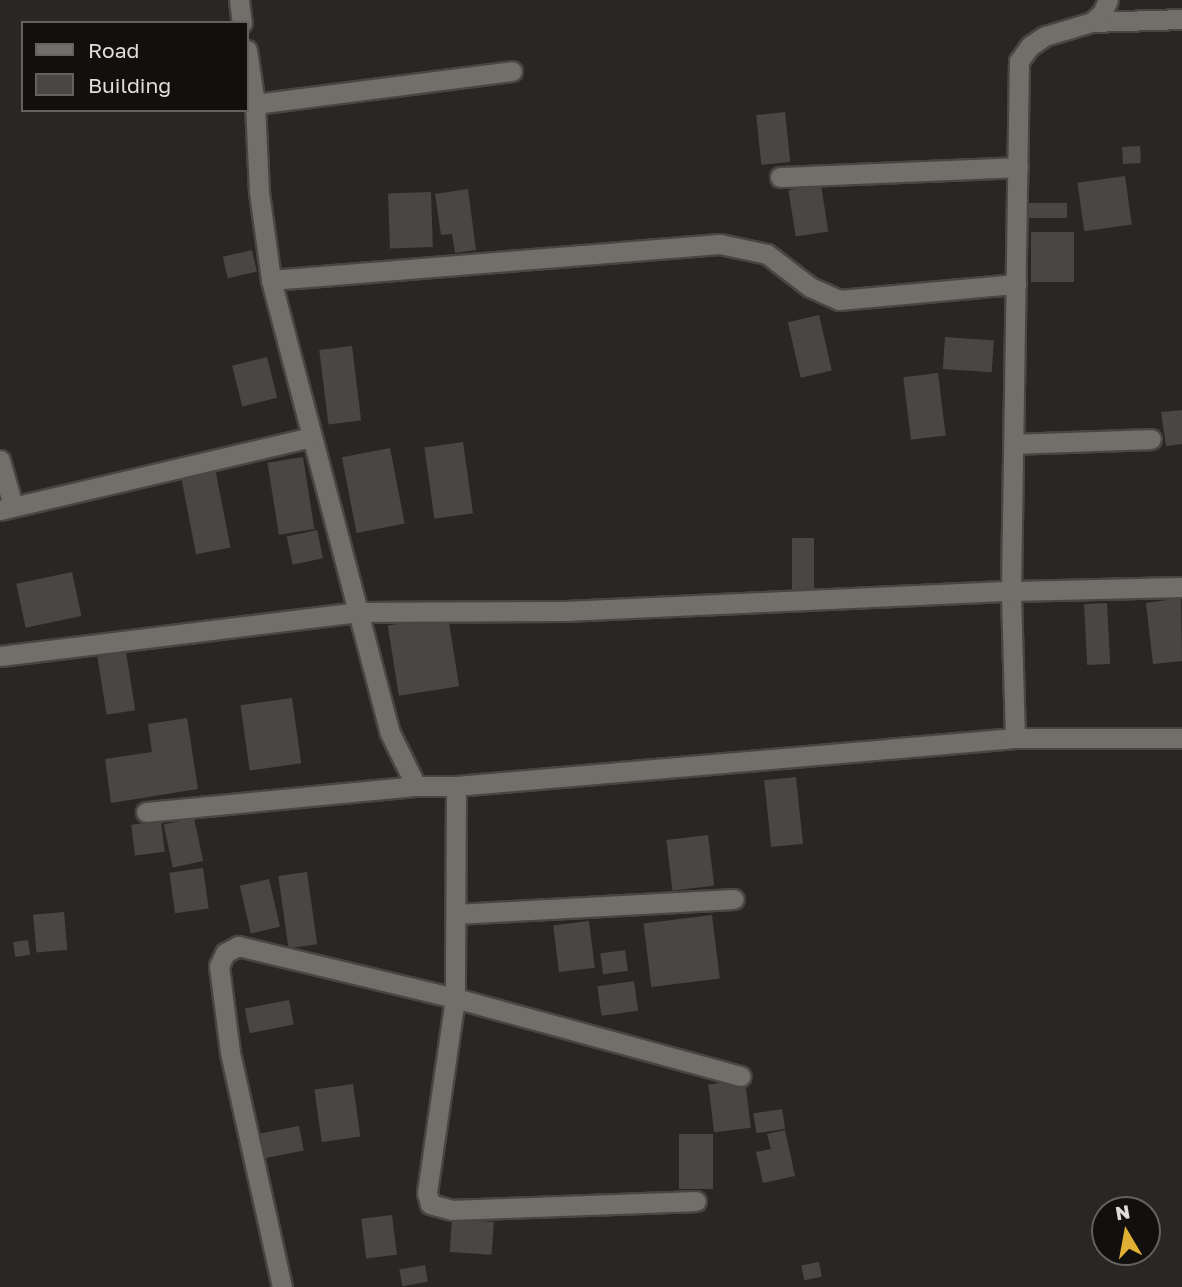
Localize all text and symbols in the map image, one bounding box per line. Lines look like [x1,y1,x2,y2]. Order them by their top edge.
legend [21,21,248,112]
text: Road [88,37,139,63]
text: Building [88,72,171,98]
north arrow [1091,1196,1161,1266]
text: N [1113,1199,1132,1224]

